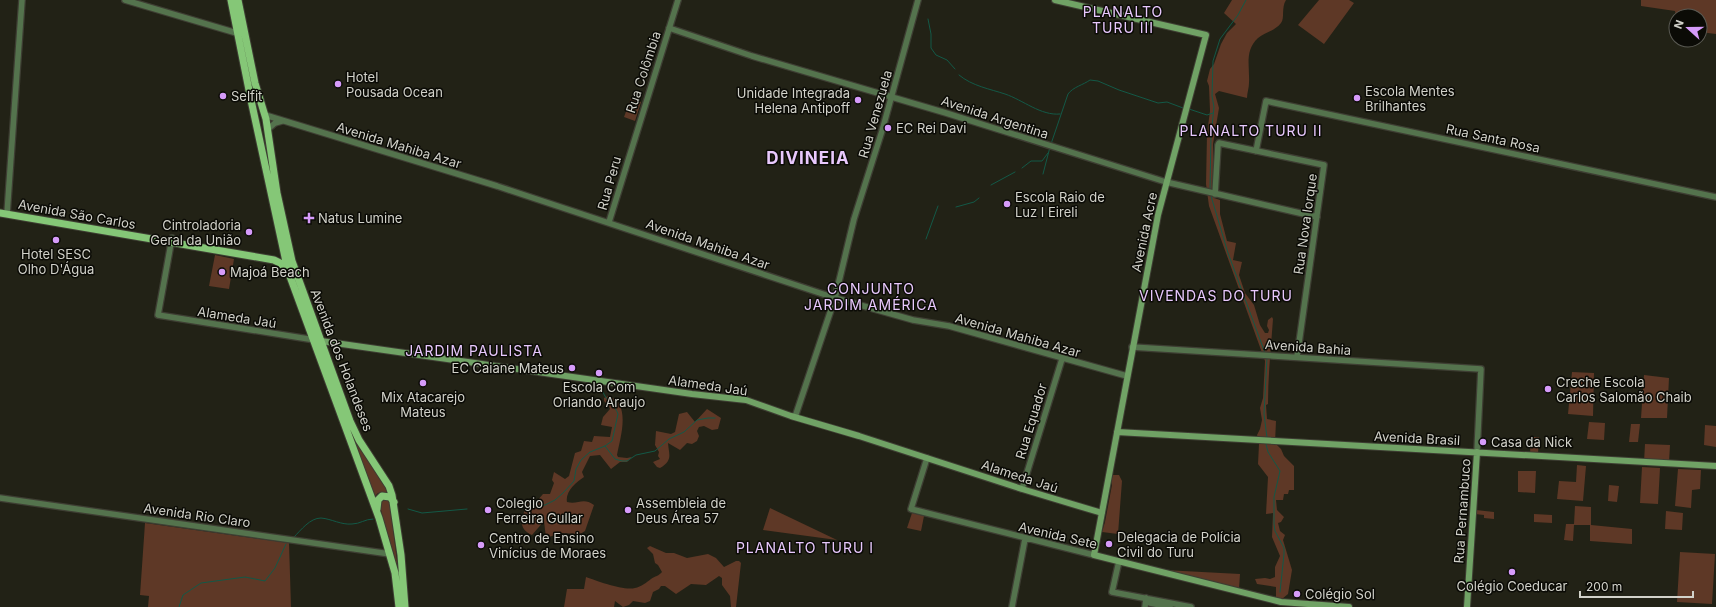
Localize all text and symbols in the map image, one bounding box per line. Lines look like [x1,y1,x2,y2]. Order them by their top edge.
district label: PLANALTO TURU III [1083,3,1163,36]
north arrow [1668,8,1708,48]
text: N [1671,18,1687,31]
street label: Rua Colômbia [622,29,664,115]
street label: Rua Venezuela [855,68,895,160]
place label: Hotel Pousada Ocean [346,69,443,100]
marker: Hotel Pousada Ocean [333,79,343,89]
place label: Escola Mentes Brilhantes [1365,83,1455,114]
place label: Unidade Integrada Helena Antipoff [737,85,850,116]
place label: Selfit [231,88,262,104]
marker: Selfit [218,91,228,101]
street label: Avenida Argentina [939,92,1051,142]
marker: Escola Mentes Brilhantes [1352,93,1362,103]
marker: Unidade Integrada Helena Antipoff [853,95,863,105]
street label: Avenida Mahiba Azar [335,118,463,172]
place label: EC Rei Davi [896,120,966,136]
street label: Rua Santa Rosa [1445,120,1541,156]
district label: PLANALTO TURU II [1180,122,1322,139]
marker: EC Rei Davi [883,123,893,133]
district label: DIVINEIA [766,148,850,168]
street label: Rua Peru [594,154,624,212]
street label: Rua Nova Iorque [1290,173,1320,275]
place label: Escola Raio de Luz I Eireli [1015,189,1105,220]
street label: Avenida Acre [1128,191,1160,273]
street label: Avenida São Carlos [17,196,137,232]
marker: Escola Raio de Luz I Eireli [1002,199,1012,209]
place label: Natus Lumine [318,210,402,226]
marker: Natus Lumine [303,212,315,224]
street label: Avenida Mahiba Azar [644,215,772,273]
place label: Cintroladoria Geral da União [150,217,241,248]
marker: Cintroladoria Geral da União [244,227,254,237]
marker: Hotel SESC Olho D'Água [51,235,61,245]
place label: Hotel SESC Olho D'Água [18,246,94,277]
place label: Majoá Beach [230,264,310,280]
marker: Majoá Beach [217,267,227,277]
district label: CONJUNTO JARDIM AMÉRICA [804,280,938,313]
street label: Avenida dos Holandeses [307,287,377,434]
district label: VIVENDAS DO TURU [1139,287,1293,304]
street label: Alameda Jaú [196,303,278,331]
street label: Avenida Mahiba Azar [953,309,1083,361]
street label: Avenida Bahia [1264,336,1352,358]
district label: JARDIM PAULISTA [405,342,543,359]
place label: EC Caiane Mateus [452,360,564,376]
marker: EC Caiane Mateus [567,363,577,373]
marker: Escola Com Orlando Araujo [594,368,604,378]
street label: Alameda Jaú [667,372,749,398]
place label: Creche Escola Carlos Salomão Chaib [1556,374,1692,405]
marker: Mix Atacarejo Mateus [418,378,428,388]
place label: Escola Com Orlando Araujo [553,379,645,410]
street label: Rua Equador [1012,381,1050,461]
marker: Creche Escola Carlos Salomão Chaib [1543,384,1553,394]
place label: Mix Atacarejo Mateus [381,389,465,420]
street label: Avenida Brasil [1373,428,1461,448]
place label: Casa da Nick [1491,434,1572,450]
marker: Casa da Nick [1478,437,1488,447]
street label: Alameda Jaú [980,456,1060,496]
street label: Rua Pernambuco [1450,458,1474,564]
place label: Colegio Ferreira Gullar [496,495,583,526]
place label: Assembleia de Deus Área 57 [636,495,726,526]
street label: Avenida Rio Claro [142,500,252,530]
marker: Colegio Ferreira Gullar [483,505,493,515]
marker: Assembleia de Deus Área 57 [623,505,633,515]
street label: Avenida Sete [1017,518,1099,552]
place label: Delegacia de Polícia Civil do Turu [1117,529,1241,560]
place label: Centro de Ensino Vinícius de Moraes [489,530,606,561]
district label: PLANALTO TURU I [736,539,874,556]
marker: Delegacia de Polícia Civil do Turu [1104,539,1114,549]
marker: Centro de Ensino Vinícius de Moraes [476,540,486,550]
marker: Colégio Coeducar [1507,567,1517,577]
scale bar [1580,573,1693,599]
place label: Colégio Coeducar [1457,578,1568,594]
text: 200 m [1586,579,1622,594]
place label: Colégio Sol [1305,586,1375,602]
marker: Colégio Sol [1292,589,1302,599]

